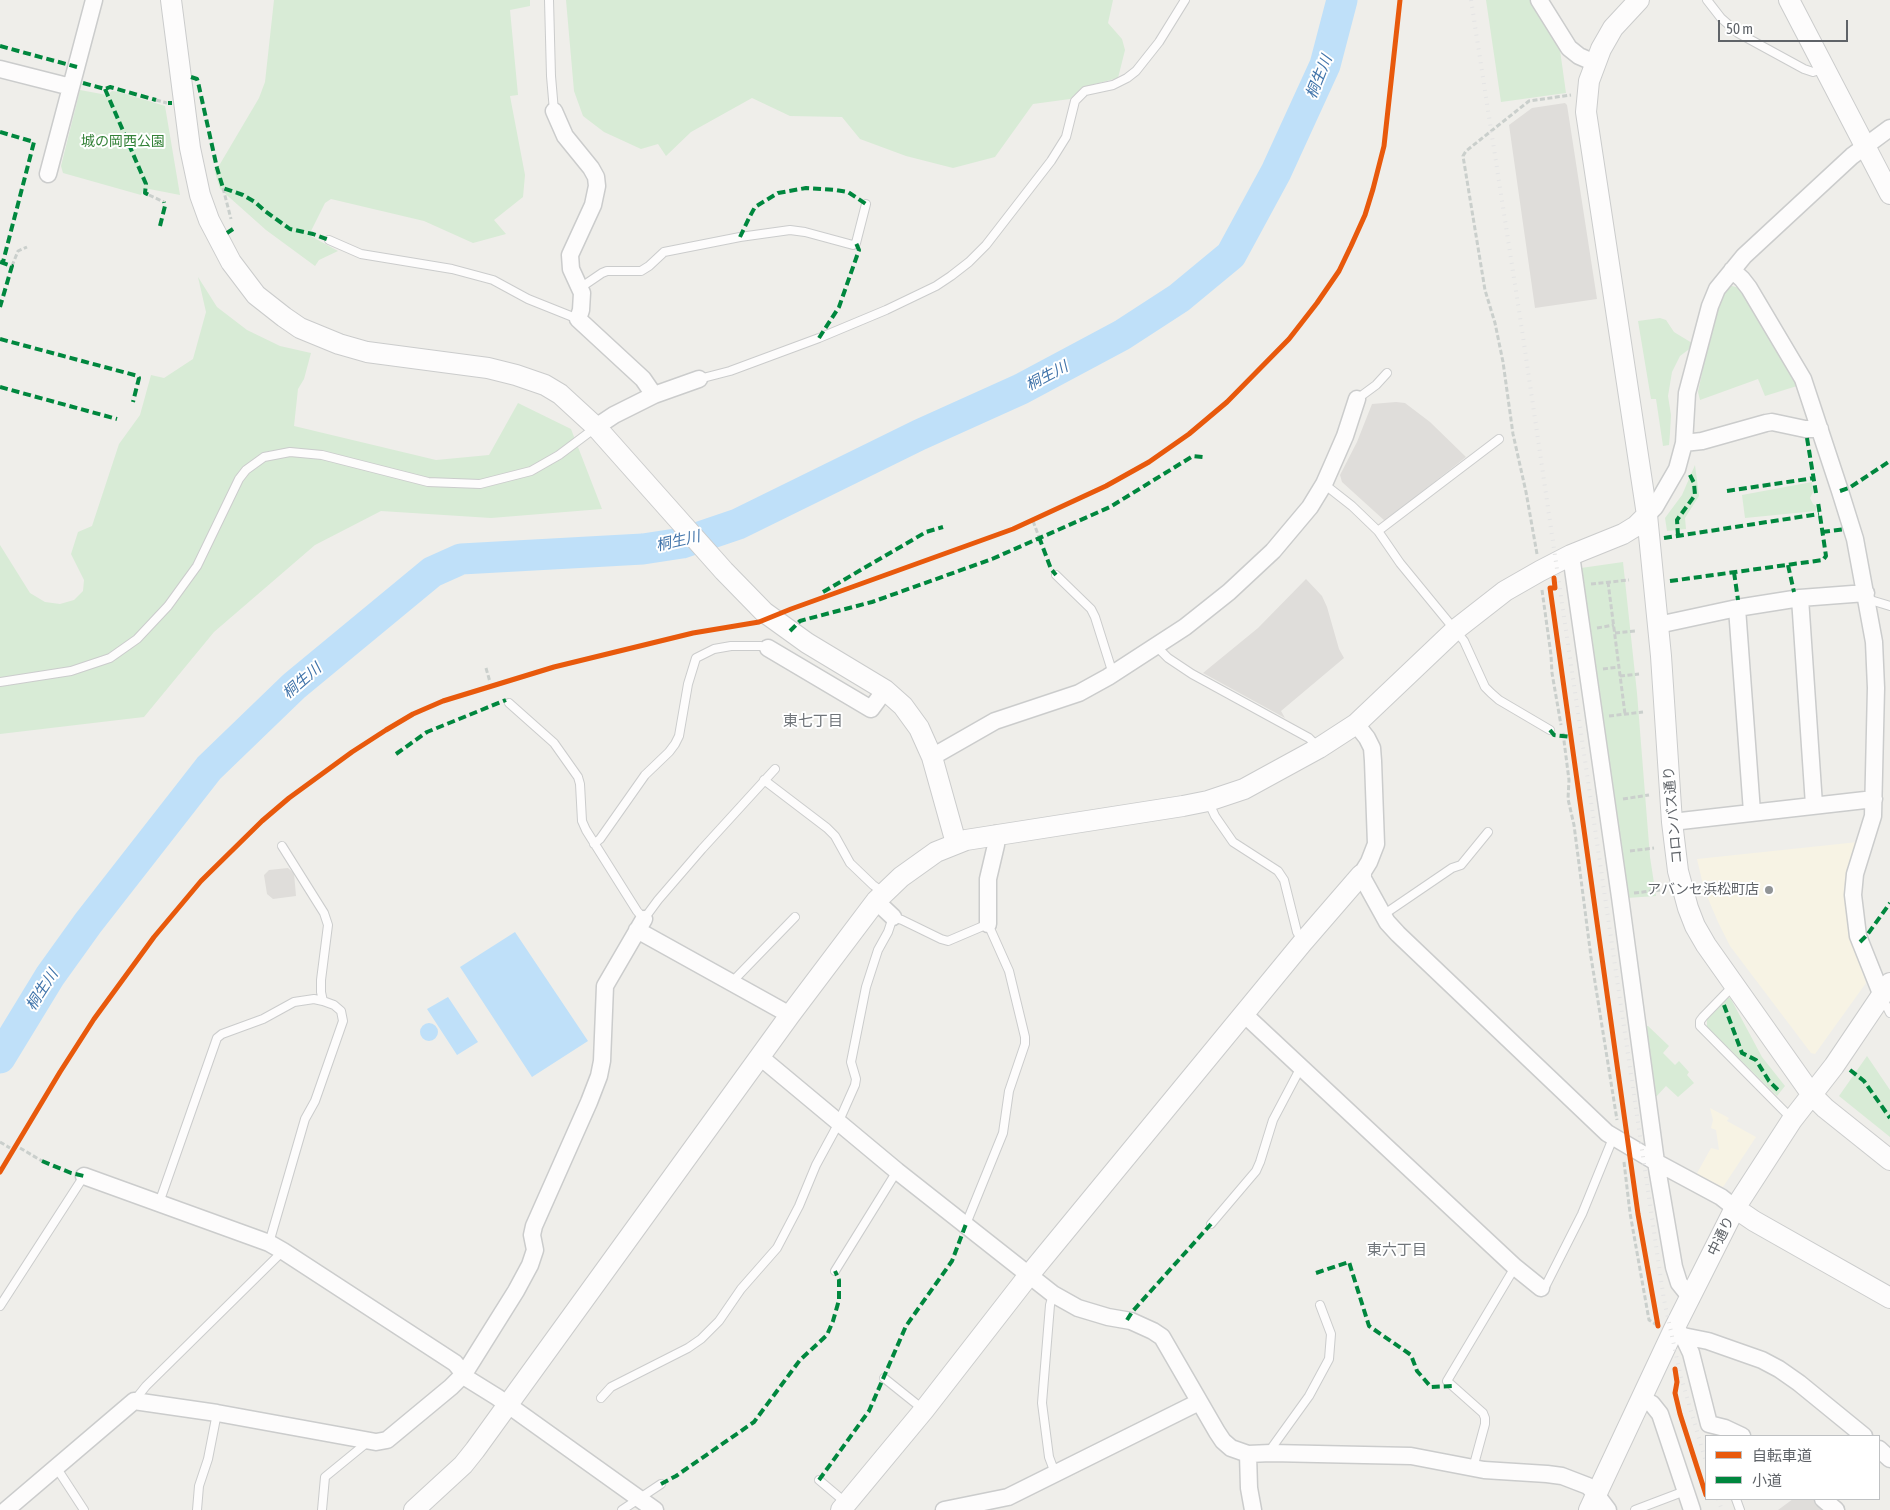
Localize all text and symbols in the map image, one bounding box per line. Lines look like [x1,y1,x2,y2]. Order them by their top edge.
scale bar [1720,10,1850,42]
text: 50 m [1726,20,1753,37]
water label: 桐生川 [1302,53,1336,101]
park label: 城の岡西公園 [81,134,165,150]
water label: 桐生川 [1023,357,1071,395]
water label: 桐生川 [654,527,702,555]
water label: 桐生川 [279,659,325,703]
district label: 東七丁目 [783,712,843,730]
street label: コロンバス通り [1660,765,1686,865]
place label: アバンセ浜松町店 [1647,882,1759,898]
marker: アバンセ浜松町店 [1763,884,1775,896]
water label: 桐生川 [22,966,62,1014]
street label: 中通り [1704,1213,1738,1259]
district label: 東六丁目 [1367,1241,1427,1259]
legend [1705,1435,1880,1500]
text: 自転車道 [1752,1447,1812,1464]
text: 小道 [1752,1472,1782,1489]

